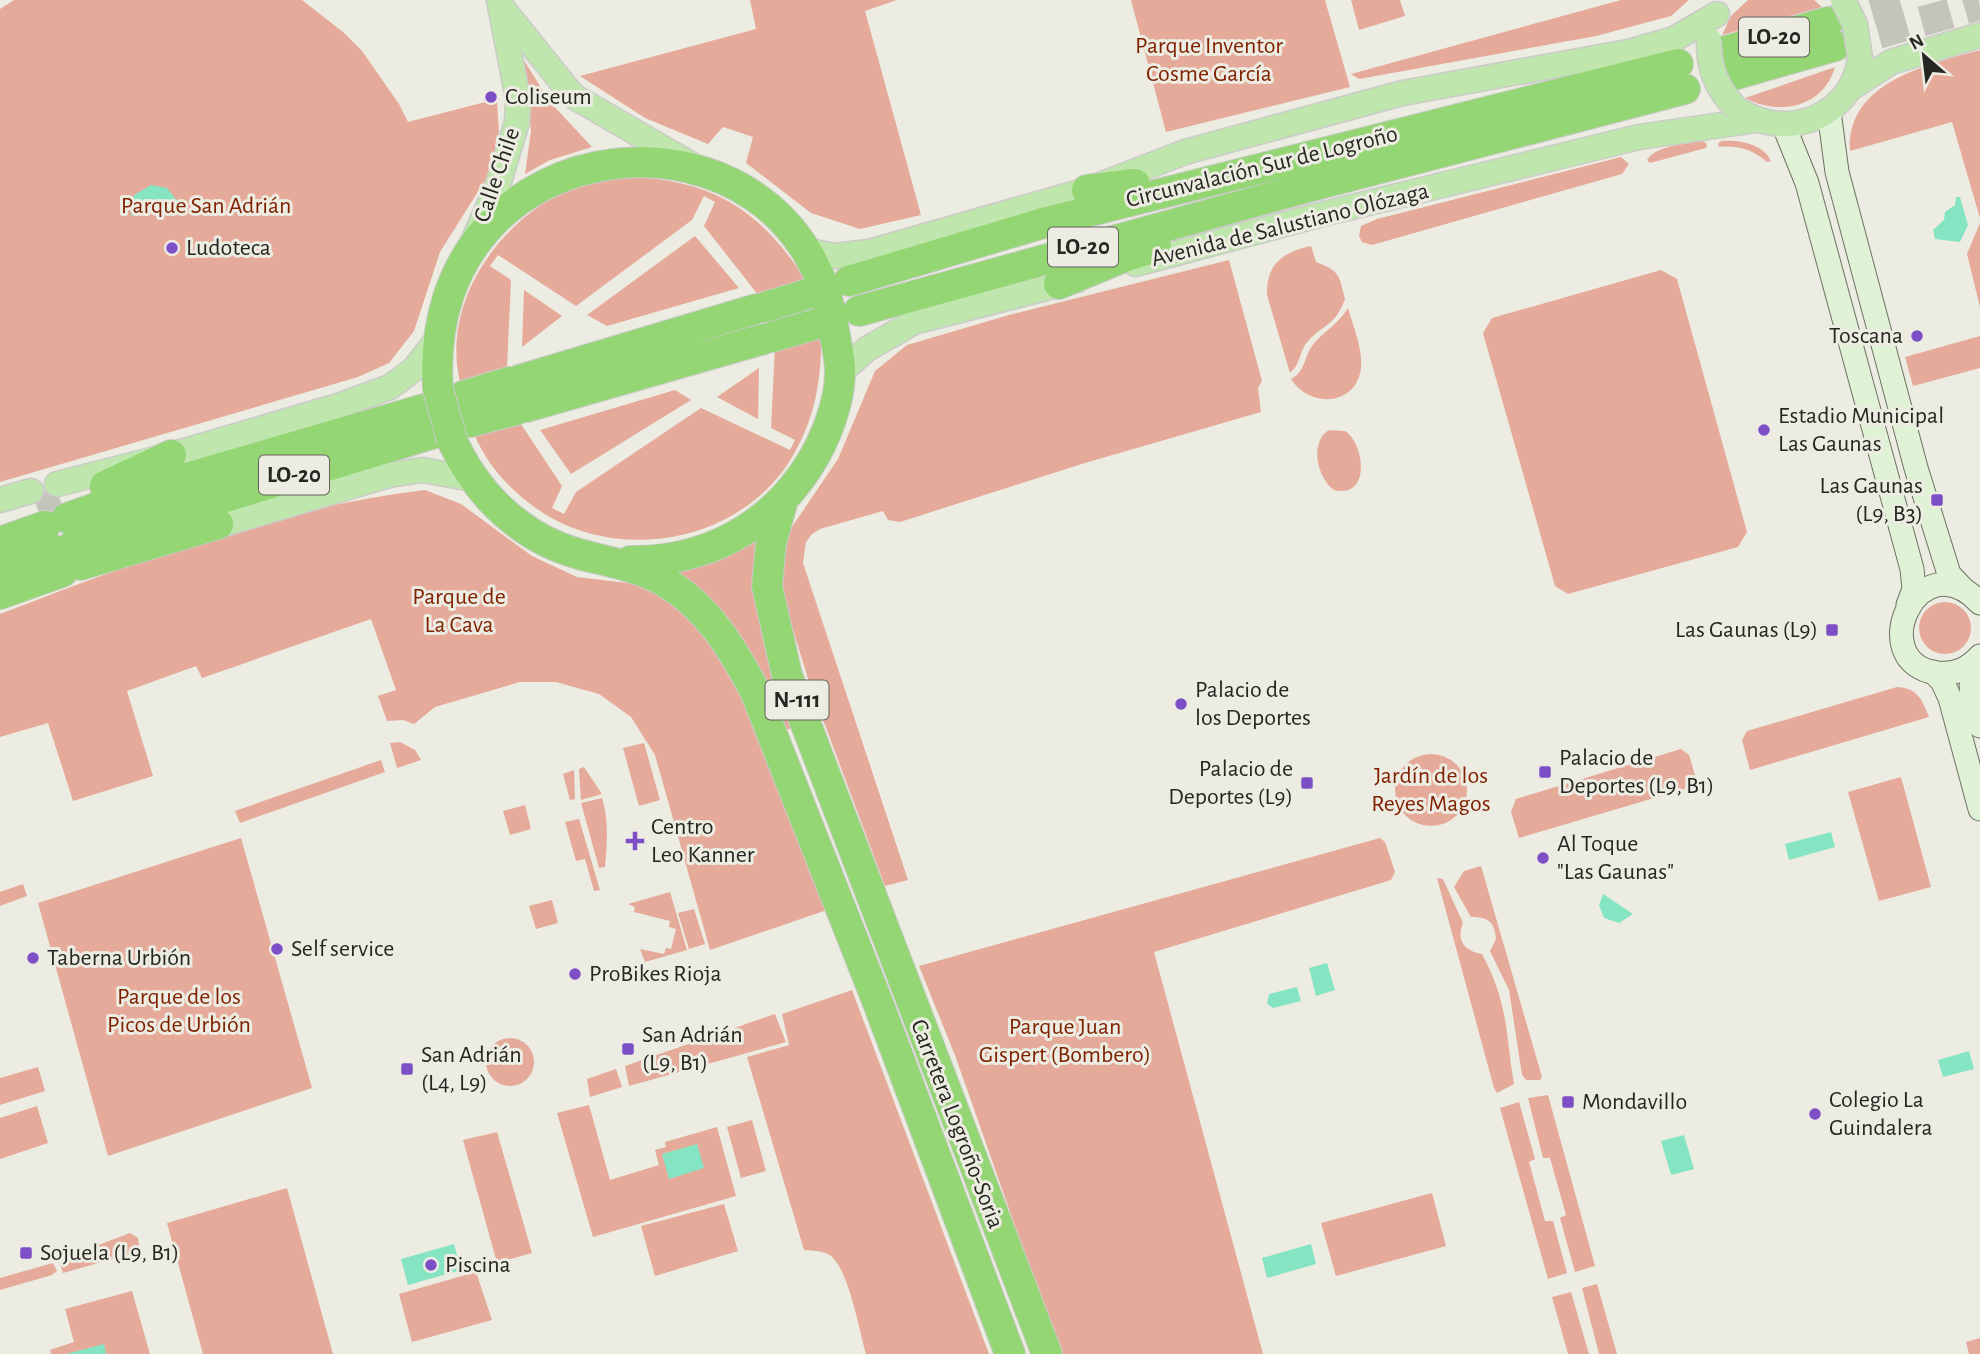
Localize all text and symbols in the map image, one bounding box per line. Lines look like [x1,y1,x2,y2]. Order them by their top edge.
road number: LO-20 [1739,18,1809,56]
north arrow [1889,21,1959,91]
text: N [1906,31,1927,54]
park label: Parque Inventor Cosme García [1135,34,1283,86]
place label: Coliseum [505,85,592,109]
marker: Coliseum [483,89,499,105]
street label: Circunvalación Sur de Logroño [1124,122,1400,212]
street label: Calle Chile [470,125,524,225]
street label: Avenida de Salustiano Olózaga [1149,179,1431,271]
park label: Parque San Adrián [121,194,291,218]
road number: LO-20 [1048,228,1118,266]
place label: Ludoteca [186,236,271,260]
marker: Ludoteca [164,240,180,256]
place label: Toscana [1829,324,1903,348]
marker: Toscana [1909,328,1925,344]
place label: Estadio Municipal Las Gaunas [1778,404,1944,456]
marker: Estadio Municipal Las Gaunas [1756,422,1772,438]
road number: LO-20 [259,456,329,495]
place label: Las Gaunas (L9, B3) [1819,474,1923,526]
marker: Las Gaunas (L9, B3) [1929,492,1945,508]
park label: Parque de La Cava [412,585,506,637]
place label: Las Gaunas (L9) [1675,618,1818,642]
marker: Las Gaunas (L9) [1824,622,1840,638]
place label: Palacio de los Deportes [1195,678,1311,730]
road number: N-111 [766,680,828,720]
marker: Palacio de los Deportes [1173,696,1189,712]
place label: Palacio de Deportes (L9, B1) [1559,746,1714,798]
place label: Palacio de Deportes (L9) [1168,757,1293,809]
park label: Jardín de los Reyes Magos [1371,764,1491,816]
marker: Palacio de Deportes (L9, B1) [1537,764,1553,780]
marker: Palacio de Deportes (L9) [1299,775,1315,791]
place label: Centro Leo Kanner [651,815,755,867]
marker: Centro Leo Kanner [625,831,645,851]
place label: Al Toque "Las Gaunas" [1557,832,1674,884]
marker: Al Toque "Las Gaunas" [1535,850,1551,866]
place label: Self service [291,937,394,961]
marker: Self service [269,941,285,957]
place label: Taberna Urbión [47,946,191,970]
marker: Taberna Urbión [25,950,41,966]
place label: ProBikes Rioja [589,962,722,986]
marker: ProBikes Rioja [567,966,583,982]
park label: Parque de los Picos de Urbión [107,985,251,1037]
park label: Parque Juan Gispert (Bombero) [979,1015,1151,1067]
street label: Carretera Logroño-Soria [906,1016,1008,1232]
place label: San Adrián (L9, B1) [642,1023,743,1075]
marker: San Adrián (L9, B1) [620,1041,636,1057]
place label: San Adrián (L4, L9) [421,1043,522,1095]
marker: San Adrián (L4, L9) [399,1061,415,1077]
place label: Colegio La Guindalera [1829,1088,1932,1140]
place label: Mondavillo [1582,1090,1687,1114]
marker: Mondavillo [1560,1094,1576,1110]
marker: Colegio La Guindalera [1807,1106,1823,1122]
place label: Sojuela (L9, B1) [40,1241,179,1265]
marker: Sojuela (L9, B1) [18,1245,34,1261]
place label: Piscina [445,1253,511,1277]
marker: Piscina [423,1257,439,1273]

